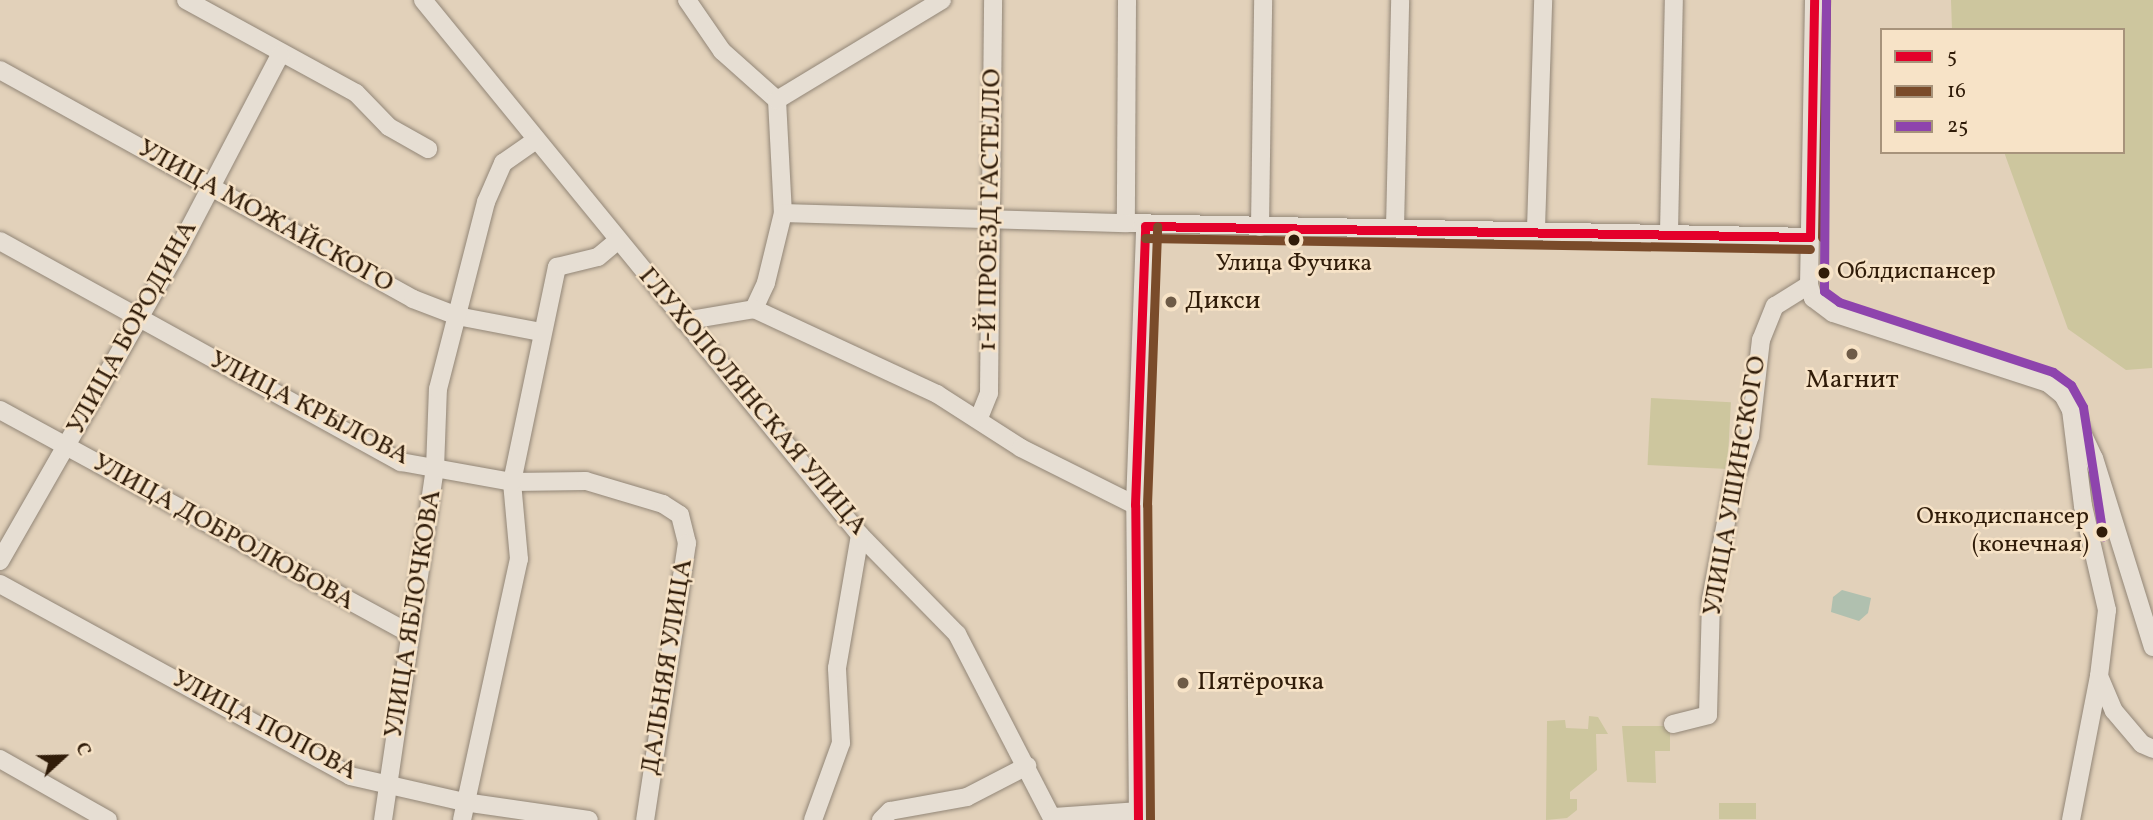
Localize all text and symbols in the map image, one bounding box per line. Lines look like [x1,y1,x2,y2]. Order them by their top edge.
legend [1880,28,2125,154]
text: 5 [1947,42,1957,71]
street label: 1-Й ПРОЕЗД ГАСТЕЛЛО [973,68,1009,352]
text: 16 [1947,77,1966,106]
text: 25 [1947,112,1968,141]
street label: УЛИЦА МОЖАЙСКОГО [132,134,398,300]
street label: УЛИЦА БОРОДИНА [61,216,205,440]
marker: Улица Фучика [1287,233,1301,247]
place label: Улица Фучика [1216,251,1372,279]
place label: Облдиспансер [1837,259,1996,287]
street label: ГЛУХОПОЛЯНСКАЯ УЛИЦА [631,262,873,542]
marker: Облдиспансер [1817,266,1831,280]
place label: Дикси [1185,286,1261,318]
marker: Дикси [1163,294,1179,310]
street label: УЛИЦА КРЫЛОВА [204,345,414,473]
marker: Магнит [1844,346,1860,362]
street label: УЛИЦА УШИНСКОГО [1698,353,1774,619]
place label: Магнит [1805,365,1899,397]
street label: УЛИЦА ДОБРОЛЮБОВА [86,448,360,618]
street label: УЛИЦА ЯБЛОЧКОВА [379,488,449,740]
place label: Онкодиспансер (конечная) [1916,504,2089,560]
marker: Онкодиспансер (конечная) [2095,525,2109,539]
street label: ДАЛЬНЯЯ УЛИЦА [636,557,700,777]
street label: УЛИЦА ПОПОВА [166,664,362,788]
place label: Пятёрочка [1197,667,1325,699]
marker: Пятёрочка [1175,675,1191,691]
north arrow [28,722,98,792]
text: С [68,739,97,760]

